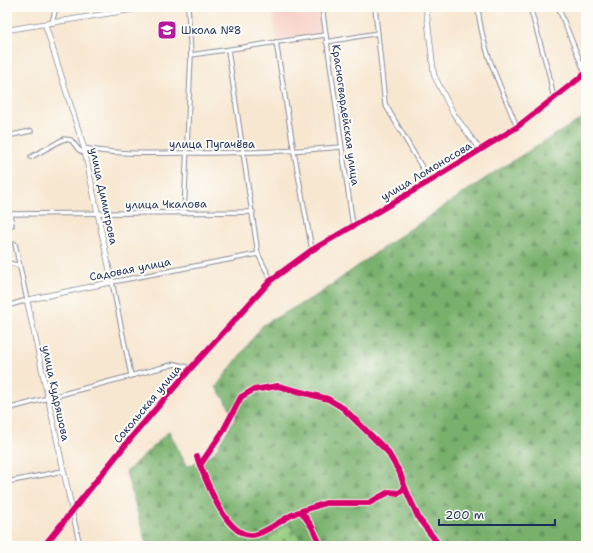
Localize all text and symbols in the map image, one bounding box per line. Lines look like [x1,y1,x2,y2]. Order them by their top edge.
school or university icon: Школа №8 [156,19,178,41]
place label: Школа №8 [181,23,241,38]
street label: Красногвардейская улица [328,44,363,187]
street label: улица Пугачёва [169,137,255,152]
street label: улица Ломоносова [378,138,475,205]
street label: улица Димитрова [86,146,121,246]
street label: улица Чкалова [125,196,207,213]
street label: Садовая улица [88,254,172,285]
street label: улица Кудряшова [38,344,73,443]
street label: Сокольская улица [110,362,185,447]
scale bar [439,501,555,527]
text: 200 m [445,507,484,523]

